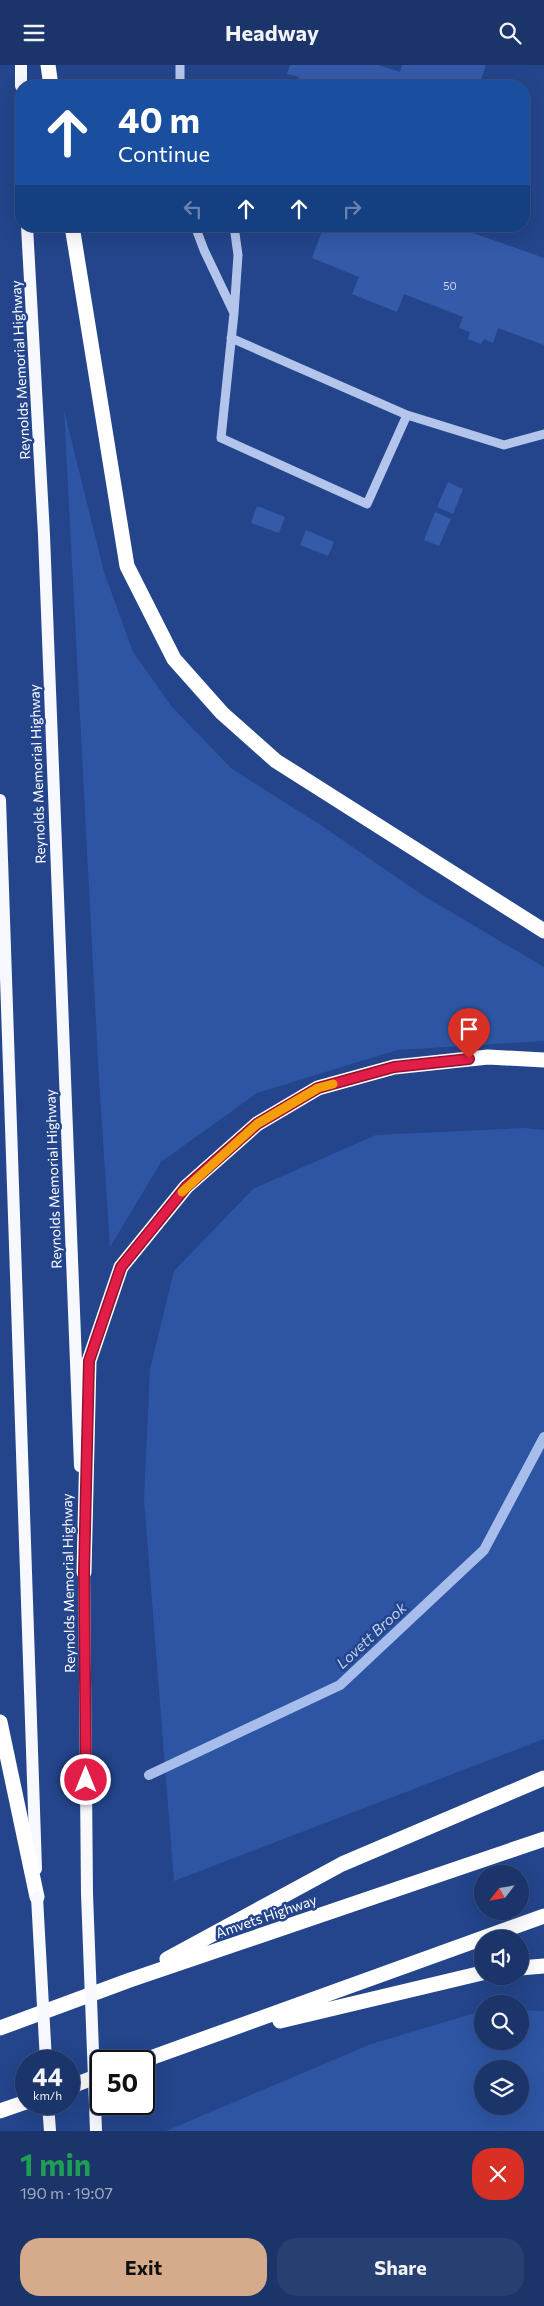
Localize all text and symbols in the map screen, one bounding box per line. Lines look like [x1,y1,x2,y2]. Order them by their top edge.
icon: menu [20,19,48,47]
text: Headway [225,19,319,46]
icon: search [496,19,524,47]
text: 40 m [118,97,200,140]
icon: ahead [35,100,100,165]
text: Continue [118,140,210,167]
icon: left [179,195,207,223]
icon: ahead [232,195,260,223]
icon: ahead [285,195,313,223]
icon: right [338,195,366,223]
house number: 50 [443,279,457,292]
street label: Reynolds Memorial Highway [7,280,33,460]
street label: Reynolds Memorial Highway [25,684,49,864]
pin [448,1008,490,1059]
icon: arrive [455,1015,483,1043]
street label: Reynolds Memorial Highway [41,1089,65,1269]
street label: Reynolds Memorial Highway [58,1493,78,1673]
water label: Lovett Brook [332,1597,410,1672]
position arrow [59,1753,111,1805]
north arrow [474,1865,529,1920]
map controls [474,1865,529,2115]
street label: Amvets Highway [213,1891,319,1941]
button: sound [474,1930,529,1985]
button: search [474,1995,529,2050]
speed limit sign: 50 [90,2050,155,2115]
button: layers [474,2060,529,2115]
text: 44 [32,2061,63,2091]
text: km/h [33,2088,62,2102]
text: 1 min [20,2145,91,2182]
button: close [472,2148,524,2200]
text: 190 m · 19:07 [20,2183,113,2202]
button: Exit [20,2238,267,2296]
button: Share [277,2238,524,2296]

